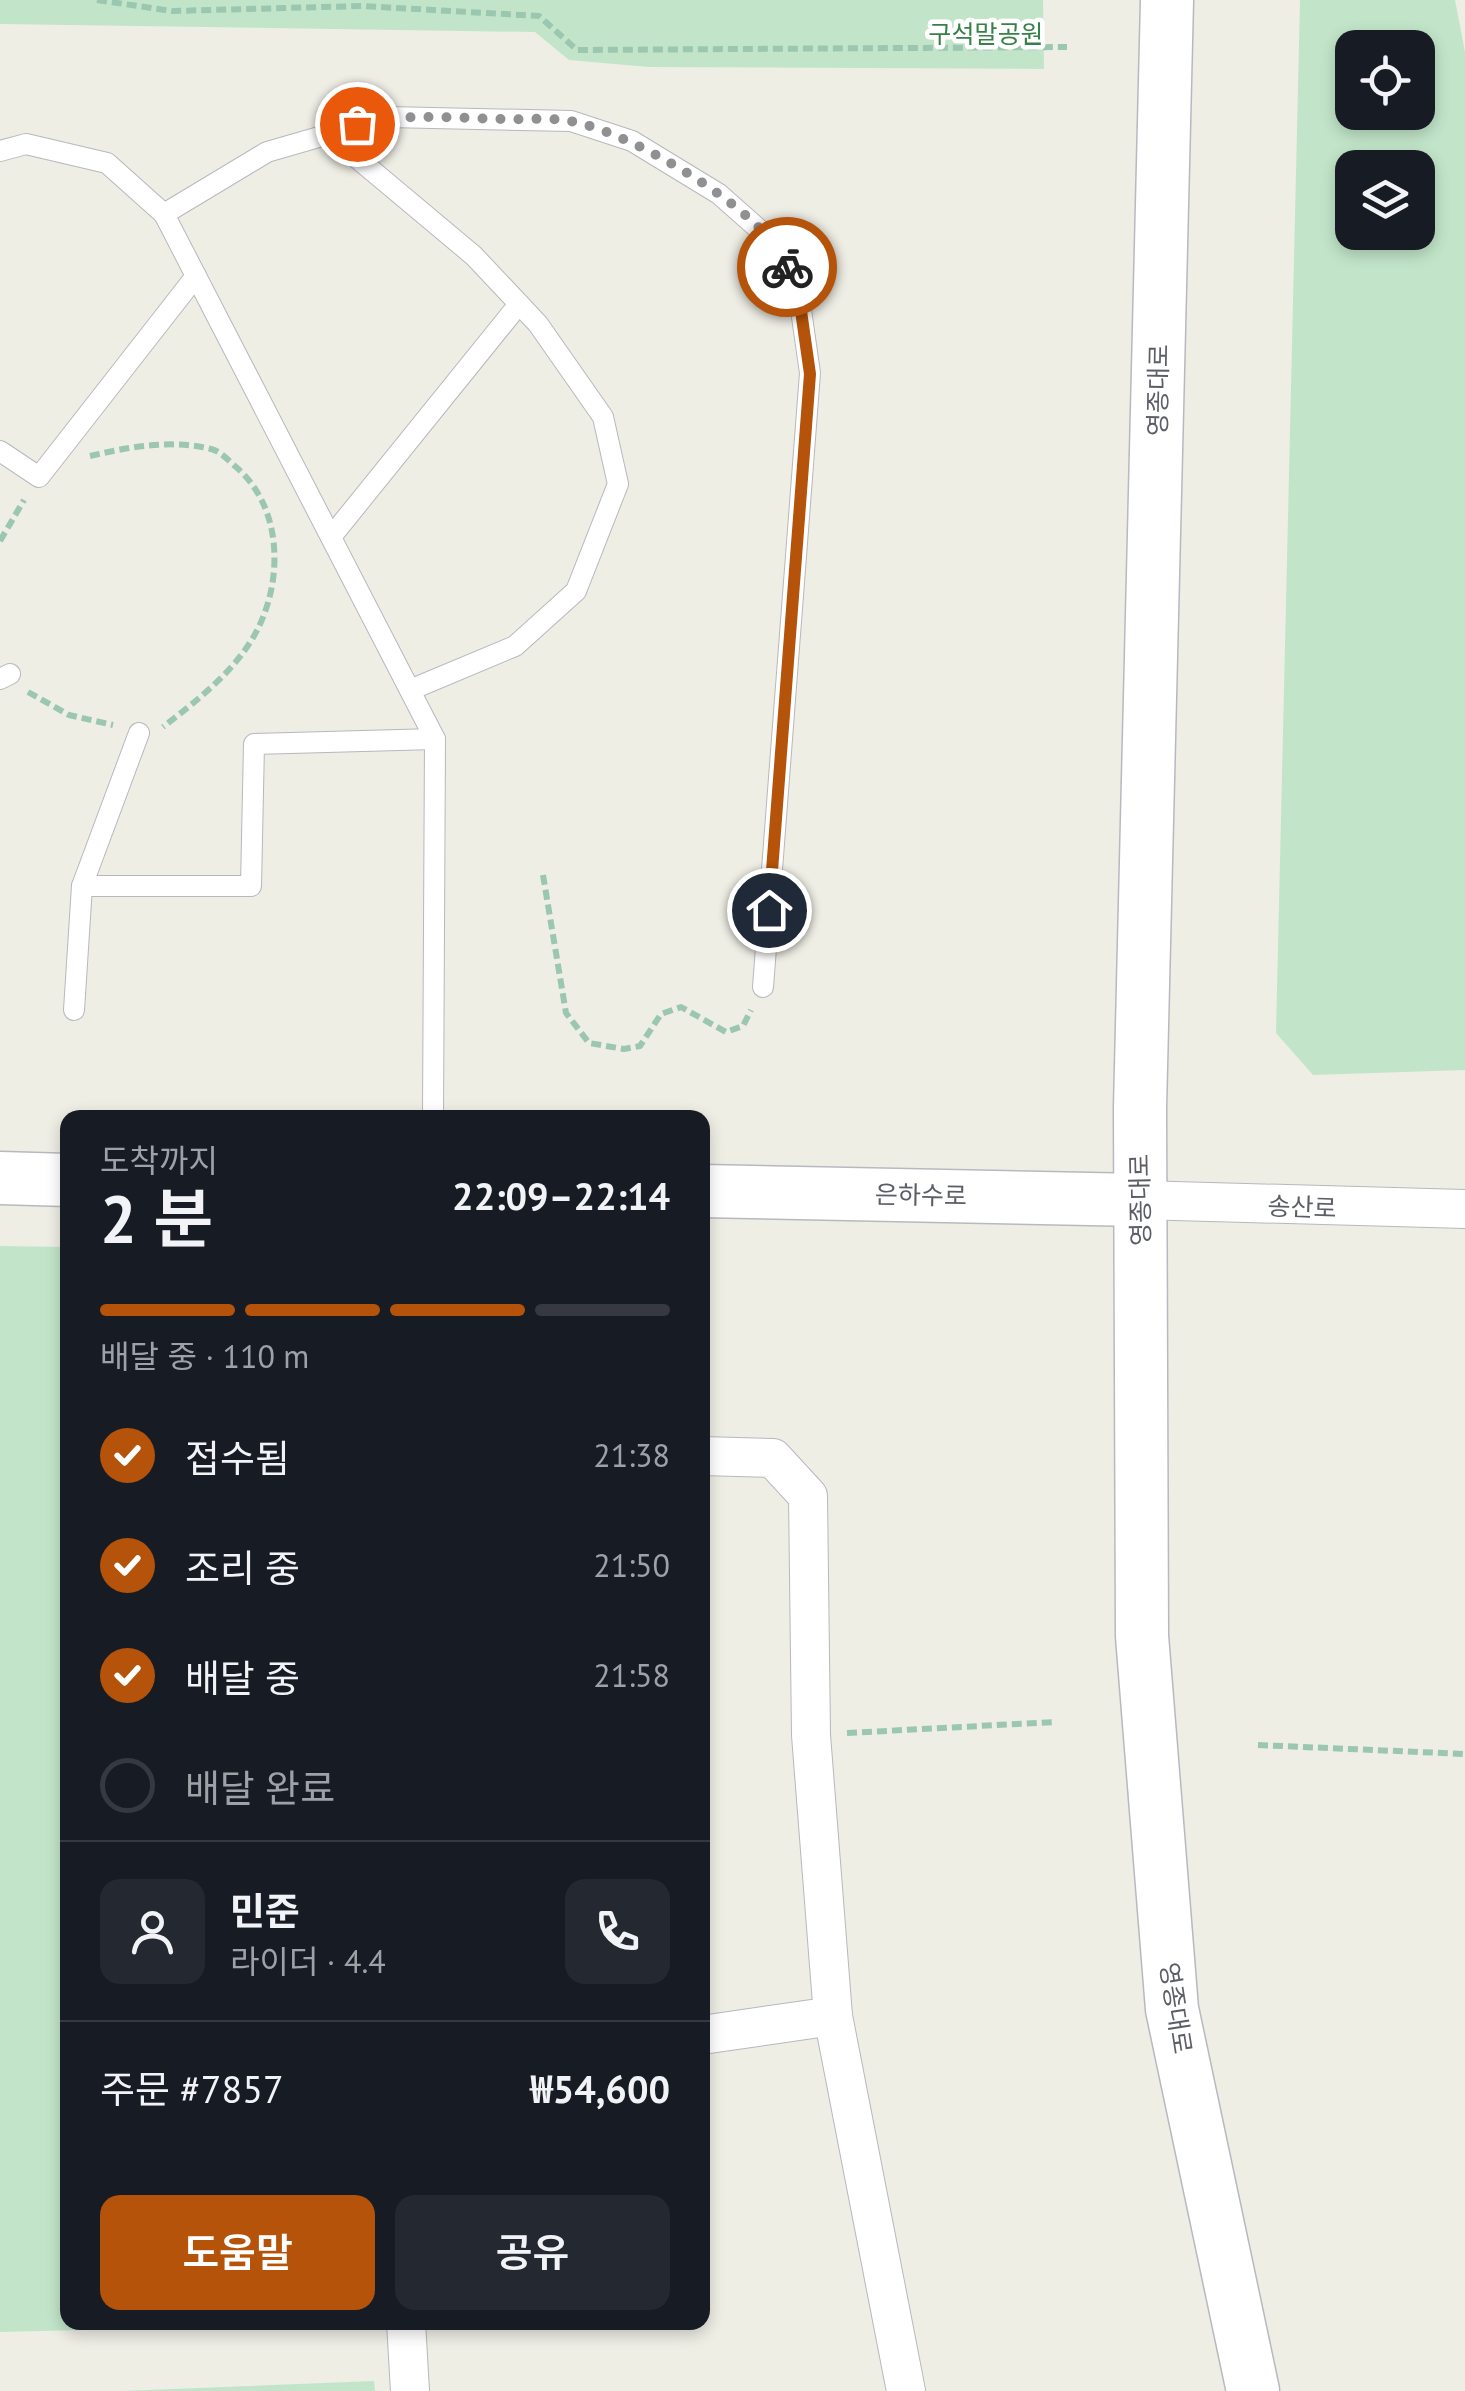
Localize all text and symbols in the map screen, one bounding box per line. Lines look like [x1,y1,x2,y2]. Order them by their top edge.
park label: 구석말공원 [928,18,1044,50]
map controls [1335,30,1435,250]
button: locate [1335,30,1435,130]
pin [315,82,400,167]
icon: bag [330,97,385,152]
button: layers [1335,150,1435,250]
courier [737,217,837,317]
icon: bike [760,240,815,295]
street label: 영종대로 [1141,344,1175,436]
pin [727,868,812,953]
icon: home [742,883,797,938]
text: 도착까지 [100,1139,218,1181]
street label: 영종대로 [1123,1154,1157,1246]
text: 22:09–22:14 [452,1171,670,1220]
text: 2 분 [100,1176,213,1260]
street label: 은하수로 [875,1178,967,1212]
street label: 송산로 [1267,1190,1337,1224]
text: 배달 중 · 110 m [100,1335,309,1377]
icon: check [100,1428,155,1483]
text: 접수됨 [185,1433,290,1482]
text: 21:38 [593,1434,670,1476]
icon: check [100,1538,155,1593]
text: 조리 중 [185,1543,300,1592]
text: 21:50 [593,1544,670,1586]
icon: check [100,1648,155,1703]
text: 배달 중 [185,1653,300,1702]
text: 21:58 [593,1654,670,1696]
text: 배달 완료 [185,1763,335,1812]
button: person [100,1879,205,1984]
button: phone [565,1879,670,1984]
text: 민준 [230,1886,300,1935]
text: 라이더 · 4.4 [230,1940,386,1982]
street label: 영종대로 [1153,1960,1199,2056]
text: 주문 #7857 [100,2064,284,2113]
text: ₩54,600 [530,2064,670,2113]
button: 도움말 [100,2195,375,2310]
button: 공유 [395,2195,670,2310]

